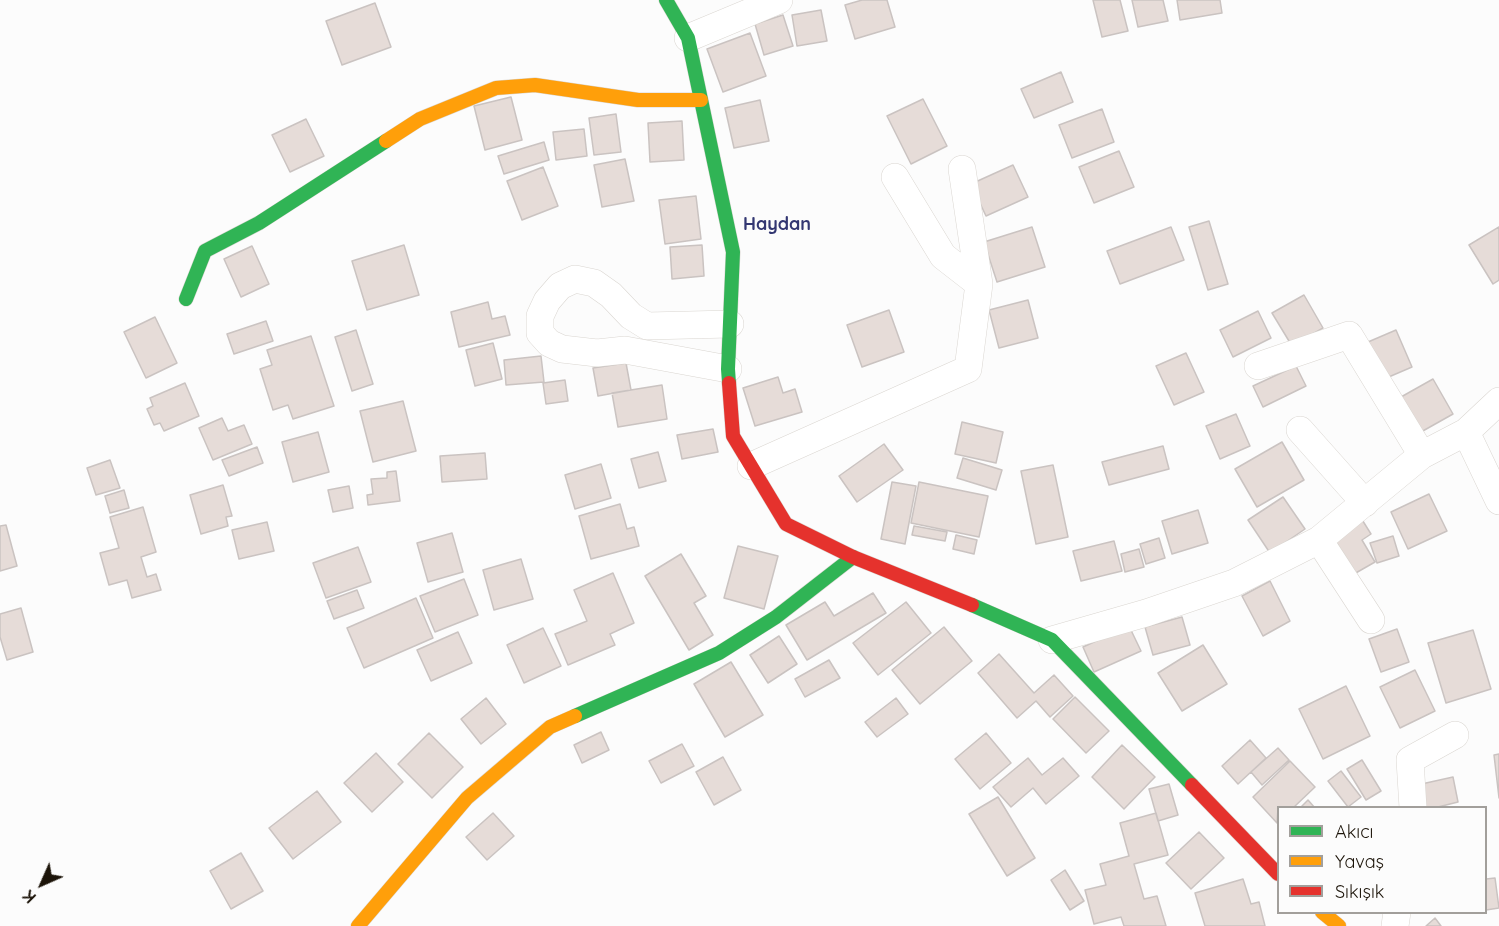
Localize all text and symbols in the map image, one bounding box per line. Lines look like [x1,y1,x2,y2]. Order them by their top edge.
district label: Haydan [743,214,811,236]
legend [1277,806,1487,914]
text: Akıcı [1335,820,1373,843]
text: Yavaş [1335,850,1384,873]
north arrow [12,854,72,914]
text: Sıkışık [1335,880,1384,903]
text: K [18,886,40,908]

